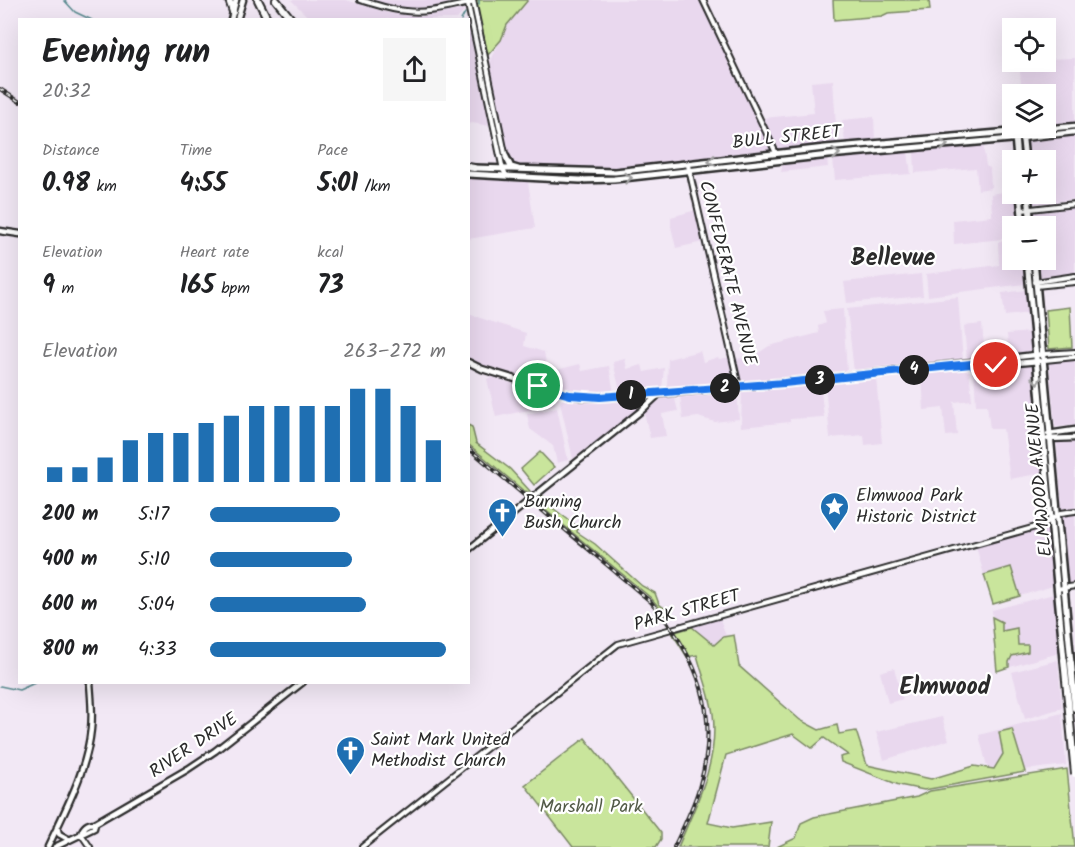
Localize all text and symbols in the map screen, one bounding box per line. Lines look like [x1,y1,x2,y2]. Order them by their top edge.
map controls [1002,18,1056,270]
button: locate [1002,18,1056,72]
text: Evening run [42,27,210,80]
button: share [383,38,446,101]
text: 20:32 [42,76,92,108]
button: layers [1002,84,1056,138]
street label: BULL STREET [731,118,844,158]
text: Distance [42,138,100,163]
text: Time [180,138,212,163]
text: Pace [317,138,348,163]
one-way arrow [940,139,949,152]
one-way arrow [832,148,841,161]
button: + [1002,150,1056,204]
one-way arrow [707,155,716,167]
text: 0.98 [42,163,90,205]
text: 4:55 [180,163,227,205]
text: 5:01 [317,163,358,205]
one-way arrow [624,172,633,185]
text: km [90,174,117,199]
text: /km [358,174,390,199]
street label: CONFEDERATE AVENUE [690,178,764,369]
button: − [1002,216,1056,270]
district label: Bellevue [851,239,936,278]
text: Elevation [42,240,103,265]
text: Heart rate [180,240,249,265]
text: kcal [317,240,343,265]
text: 9 [42,265,55,307]
text: 165 [180,265,215,307]
text: 73 [317,265,344,307]
text: m [55,276,74,301]
text: bpm [215,276,250,301]
text: Elevation [42,336,118,368]
text: 263–272 m [343,336,446,368]
pin [970,339,1021,390]
icon: check [979,348,1012,381]
pin: 4 [899,355,929,385]
text: 4 [910,357,918,382]
pin [512,360,563,411]
pin: 3 [805,365,835,395]
text: 3 [816,367,824,392]
icon: arrive [521,369,554,402]
pin: 2 [710,373,740,403]
text: 2 [720,375,730,400]
one-way arrow [1030,375,1043,384]
pin: 1 [616,380,646,410]
text: 1 [629,382,633,407]
street label: ELMWOOD AVENUE [1019,402,1061,558]
place label: Elmwood Park Historic District [856,482,977,532]
place label: Burning Bush Church [524,488,621,538]
place icon: Elmwood Park Historic District [819,490,851,532]
church icon: Burning Bush Church [487,496,519,538]
text: 200 m [42,499,98,531]
text: 5:17 [138,499,169,531]
text: 400 m [42,544,98,576]
text: 5:10 [138,544,170,576]
street label: PARK STREET [630,582,745,640]
text: 600 m [42,589,97,621]
text: 5:04 [138,589,175,621]
text: 800 m [42,634,98,666]
text: 4:33 [138,634,177,666]
district label: Elmwood [899,668,992,707]
street label: RIVER DRIVE [144,705,245,786]
place label: Saint Mark United Methodist Church [371,726,511,776]
church icon: Saint Mark United Methodist Church [334,734,366,776]
park label: Marshall Park [539,793,643,822]

